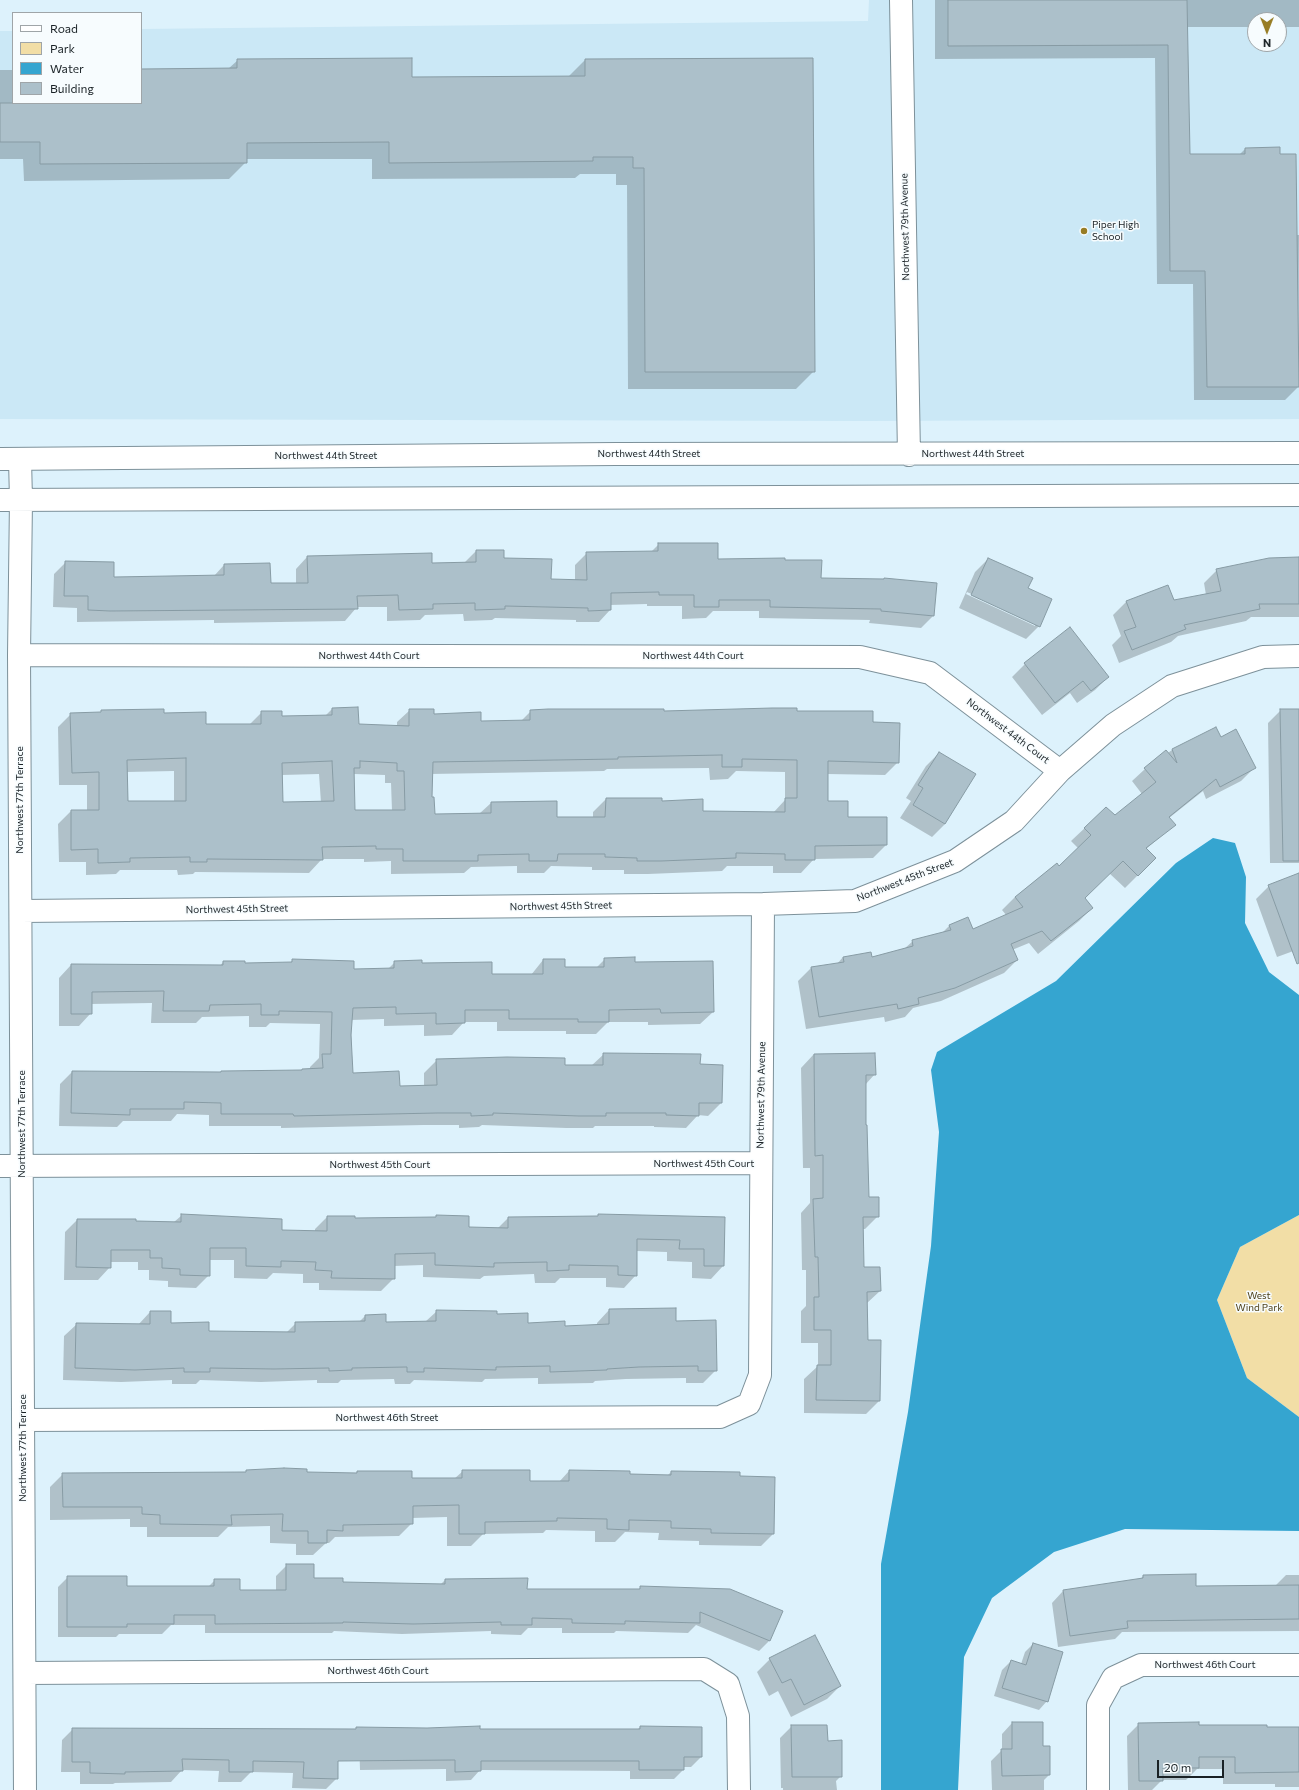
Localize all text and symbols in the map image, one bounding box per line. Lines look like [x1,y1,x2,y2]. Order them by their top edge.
legend [12,12,142,104]
north arrow [1247,12,1287,52]
text: Road [50,21,78,35]
text: N [1263,37,1271,50]
text: Park [50,41,75,55]
text: Water [50,61,84,75]
text: Building [50,81,94,95]
street label: Northwest 79th Avenue [898,173,912,281]
place label: Piper High School [1092,219,1139,242]
marker: Piper High School [1079,226,1089,236]
street label: Northwest 44th Street [598,448,700,460]
street label: Northwest 44th Street [922,448,1024,460]
street label: Northwest 44th Street [275,450,377,462]
street label: Northwest 44th Court [318,650,420,662]
street label: Northwest 44th Court [642,650,744,662]
street label: Northwest 44th Court [964,696,1052,766]
street label: Northwest 77th Terrace [14,746,26,854]
street label: Northwest 45th Street [855,856,955,904]
street label: Northwest 45th Street [510,899,612,913]
street label: Northwest 45th Street [186,902,288,916]
street label: Northwest 79th Avenue [754,1041,768,1149]
street label: Northwest 77th Terrace [16,1070,28,1178]
street label: Northwest 45th Court [654,1158,754,1170]
street label: Northwest 45th Court [330,1159,430,1171]
park label: West Wind Park [1235,1290,1283,1314]
street label: Northwest 77th Terrace [17,1394,29,1502]
street label: Northwest 46th Street [336,1412,438,1424]
street label: Northwest 46th Court [1154,1659,1256,1671]
street label: Northwest 46th Court [327,1665,429,1677]
scale bar [1159,1752,1226,1778]
text: 20 m [1164,1760,1191,1774]

